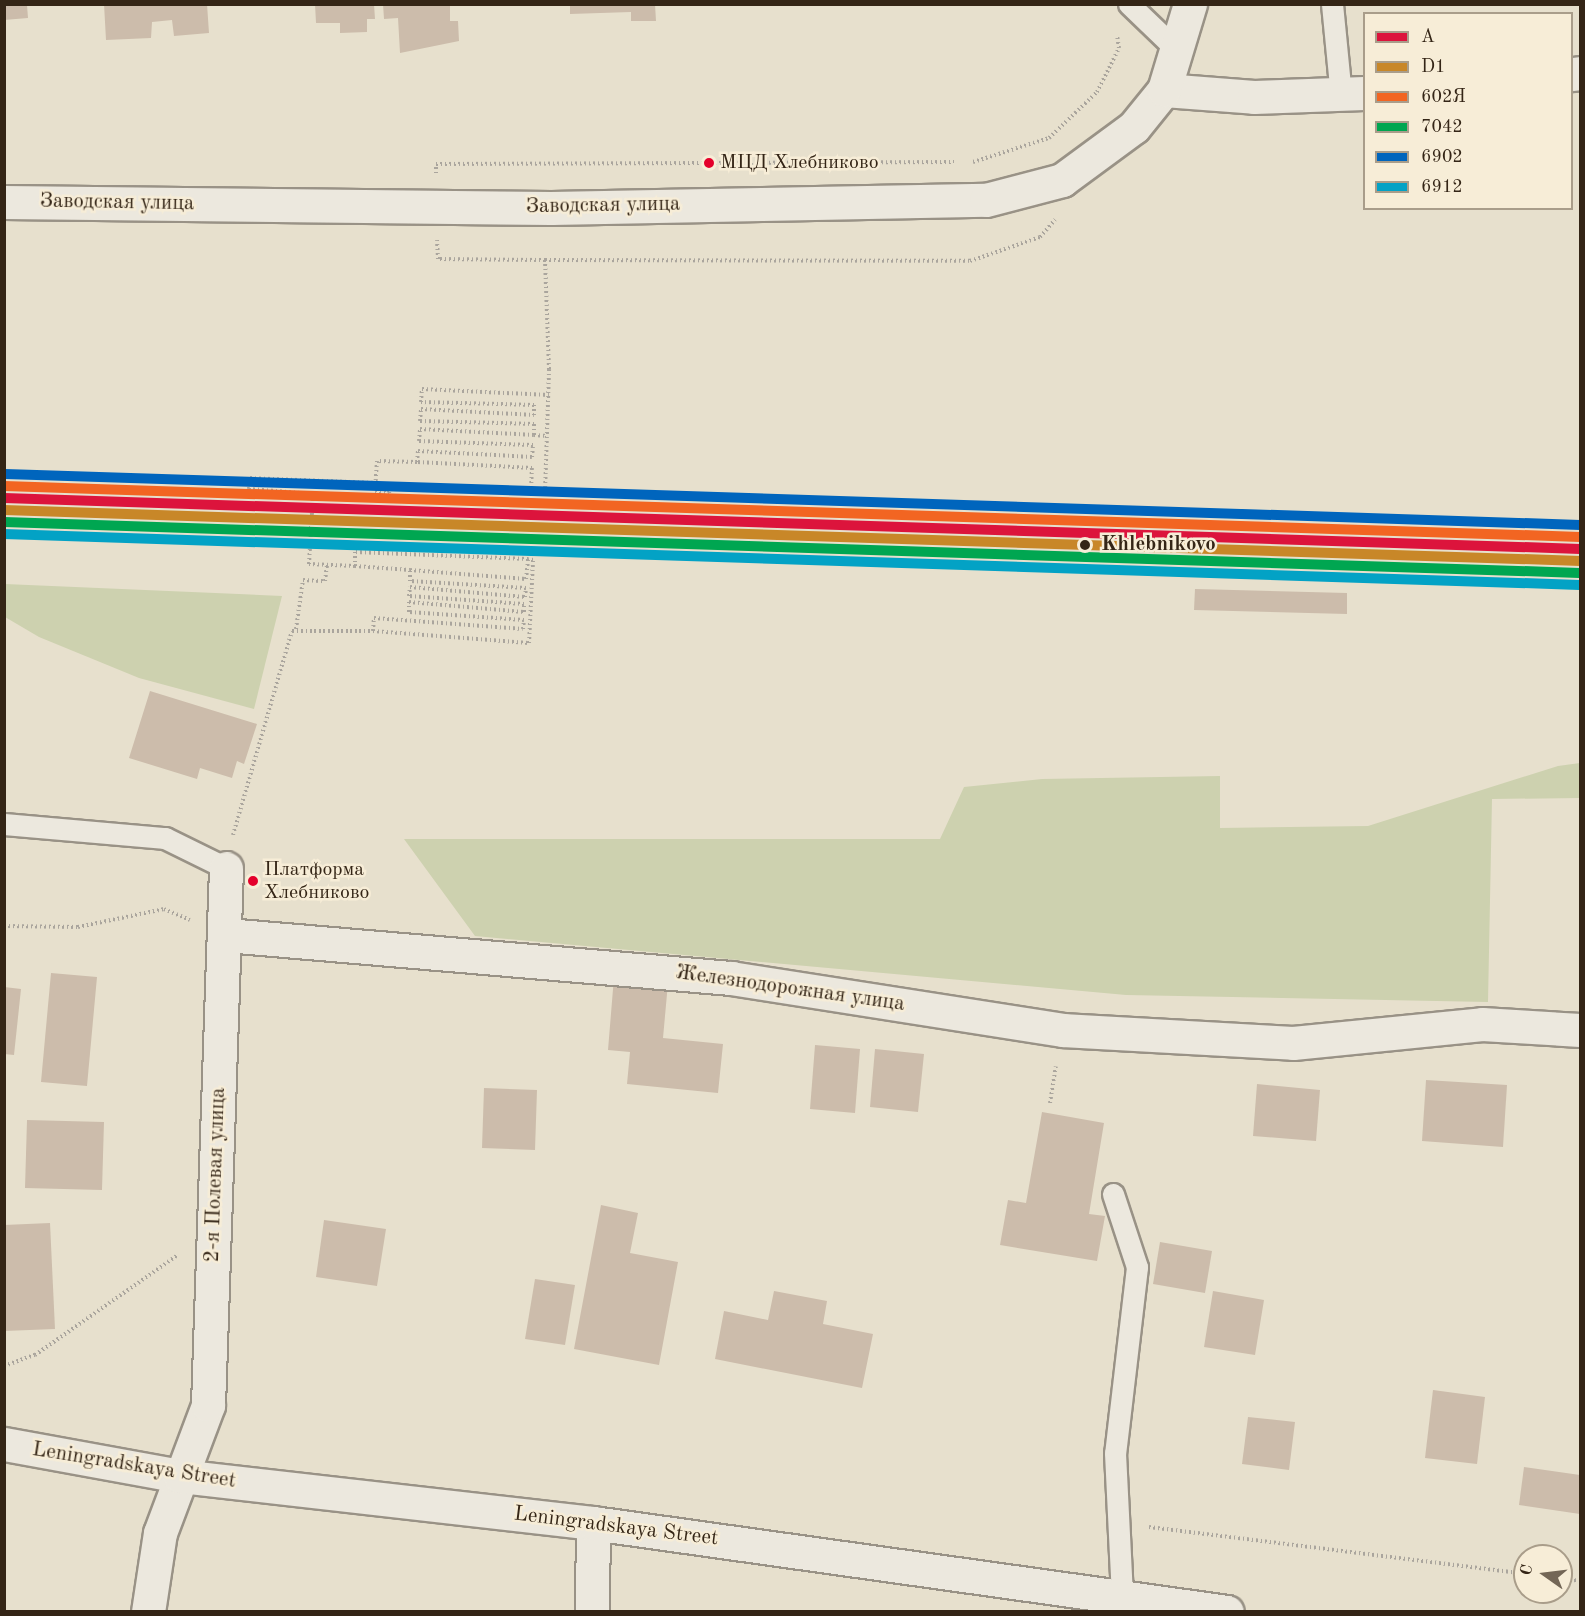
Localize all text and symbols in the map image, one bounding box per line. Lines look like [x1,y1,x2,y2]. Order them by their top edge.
legend [1363,12,1573,210]
text: A [1421,28,1435,46]
text: D1 [1421,58,1445,76]
text: 602Я [1421,88,1466,106]
text: 7042 [1421,118,1463,136]
text: 6902 [1421,148,1463,166]
place label: МЦД Хлебниково [720,151,879,175]
marker: МЦД Хлебниково [703,157,715,169]
text: 6912 [1421,178,1463,196]
street label: Заводская улица [40,189,194,217]
street label: Заводская улица [526,192,680,220]
place label: Khlebnikovo [1101,532,1216,558]
marker: Khlebnikovo [1074,534,1096,556]
place label: Платформа Хлебниково [264,858,369,905]
marker: Платформа Хлебниково [247,875,259,887]
street label: Железнодорожная улица [674,960,906,1018]
street label: 2-я Полевая улица [200,1087,232,1263]
street label: Leningradskaya Street [30,1437,238,1495]
street label: Leningradskaya Street [512,1502,720,1552]
north arrow [1513,1544,1573,1604]
text: С [1518,1563,1537,1577]

